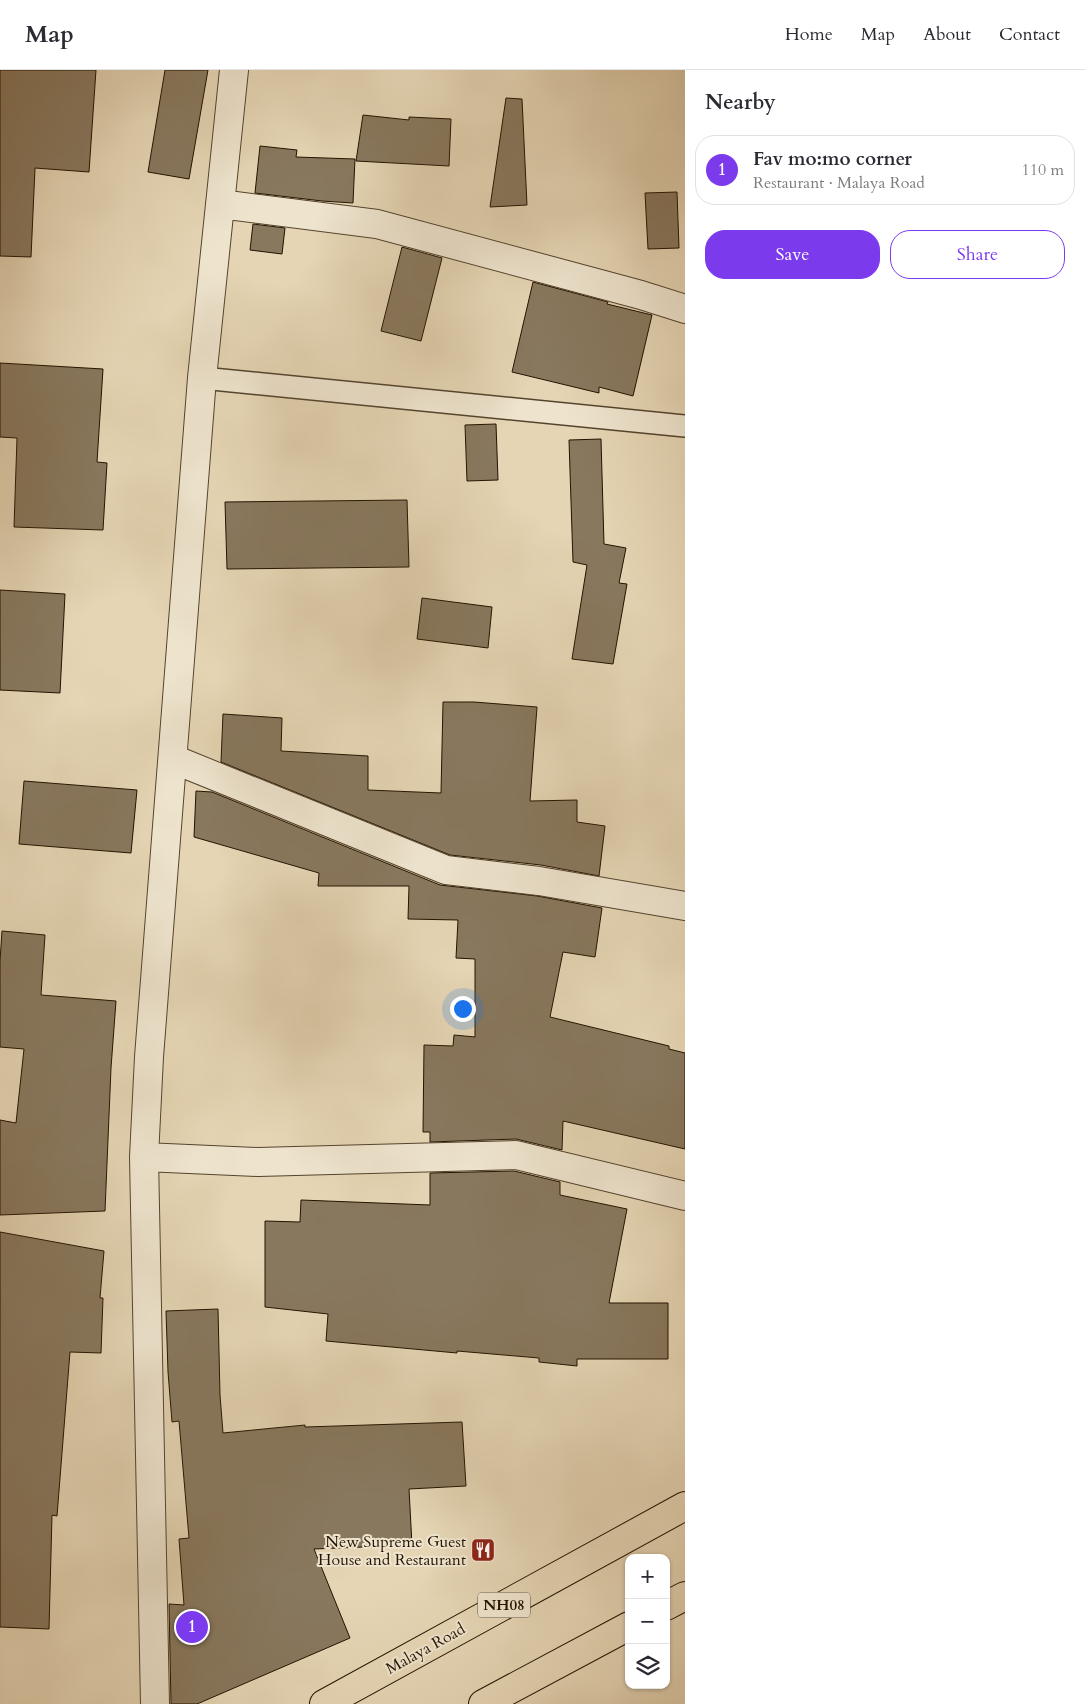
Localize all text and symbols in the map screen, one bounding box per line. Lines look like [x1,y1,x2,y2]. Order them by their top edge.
text: Map [25,18,74,51]
text: Home [785,22,833,47]
text: Map [861,22,895,47]
text: About [923,22,971,47]
text: Contact [999,22,1060,47]
text: Nearby [705,88,776,117]
text: Fav mo:mo corner [753,146,912,172]
text: 1 [718,159,726,181]
text: 110 m [1022,159,1064,181]
text: Restaurant · Malaya Road [753,172,925,194]
button: Save [705,230,880,279]
button: Share [890,230,1065,279]
your location [450,996,476,1022]
place label: New Supreme Guest House and Restaurant [318,1531,466,1571]
restaurant icon: New Supreme Guest House and Restaurant [470,1537,496,1563]
map controls [625,1554,670,1689]
button: + [625,1554,670,1599]
road number: NH08 [478,1592,530,1618]
button: − [625,1599,670,1644]
pin: 1 [176,1608,208,1646]
street label: Malaya Road [382,1618,470,1680]
button: layers [625,1644,670,1689]

